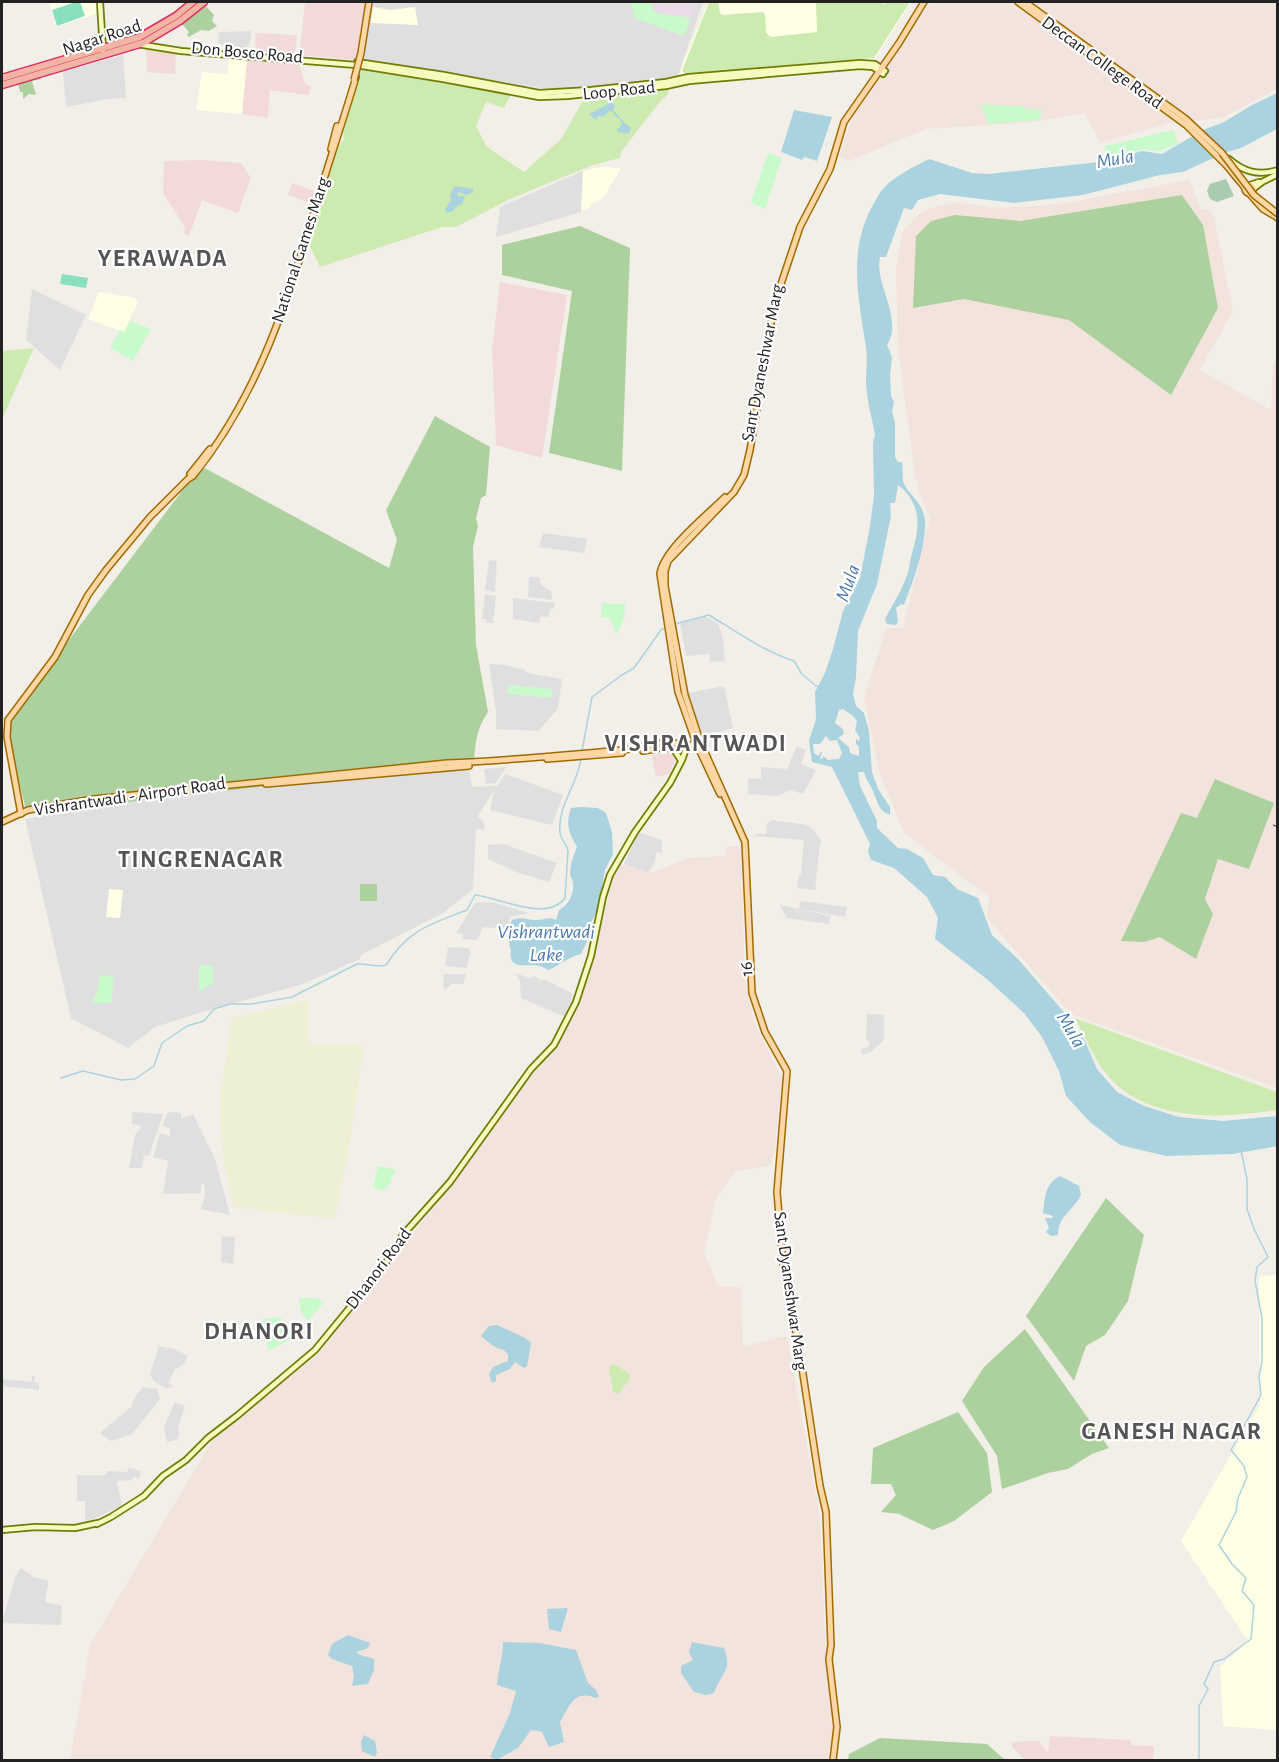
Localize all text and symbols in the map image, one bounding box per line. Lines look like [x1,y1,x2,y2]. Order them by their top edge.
street label: Deccan College Road [1038,13,1166,113]
street label: Nagar Road [60,17,144,59]
street label: Don Bosco Road [190,39,304,67]
street label: Loop Road [582,78,656,104]
water label: Mula [1095,146,1135,172]
street label: National Games Marg [269,175,333,325]
district label: YERAWADA [98,247,228,271]
street label: Sant Dyaneshwar Marg [739,282,787,443]
water label: Mula [832,562,864,604]
district label: VISHRANTWADI [605,732,787,756]
street label: Vishrantwadi - Airport Road [33,775,227,819]
district label: TINGRENAGAR [118,848,284,872]
water label: Vishrantwadi Lake [497,922,595,965]
street label: 16 [738,961,756,977]
water label: Mula [1053,1009,1089,1051]
street label: Sant Dyaneshwar Marg [770,1210,810,1372]
street label: Dhanori Road [343,1225,415,1313]
district label: DHANORI [204,1320,314,1344]
district label: GANESH NAGAR [1081,1420,1263,1444]

